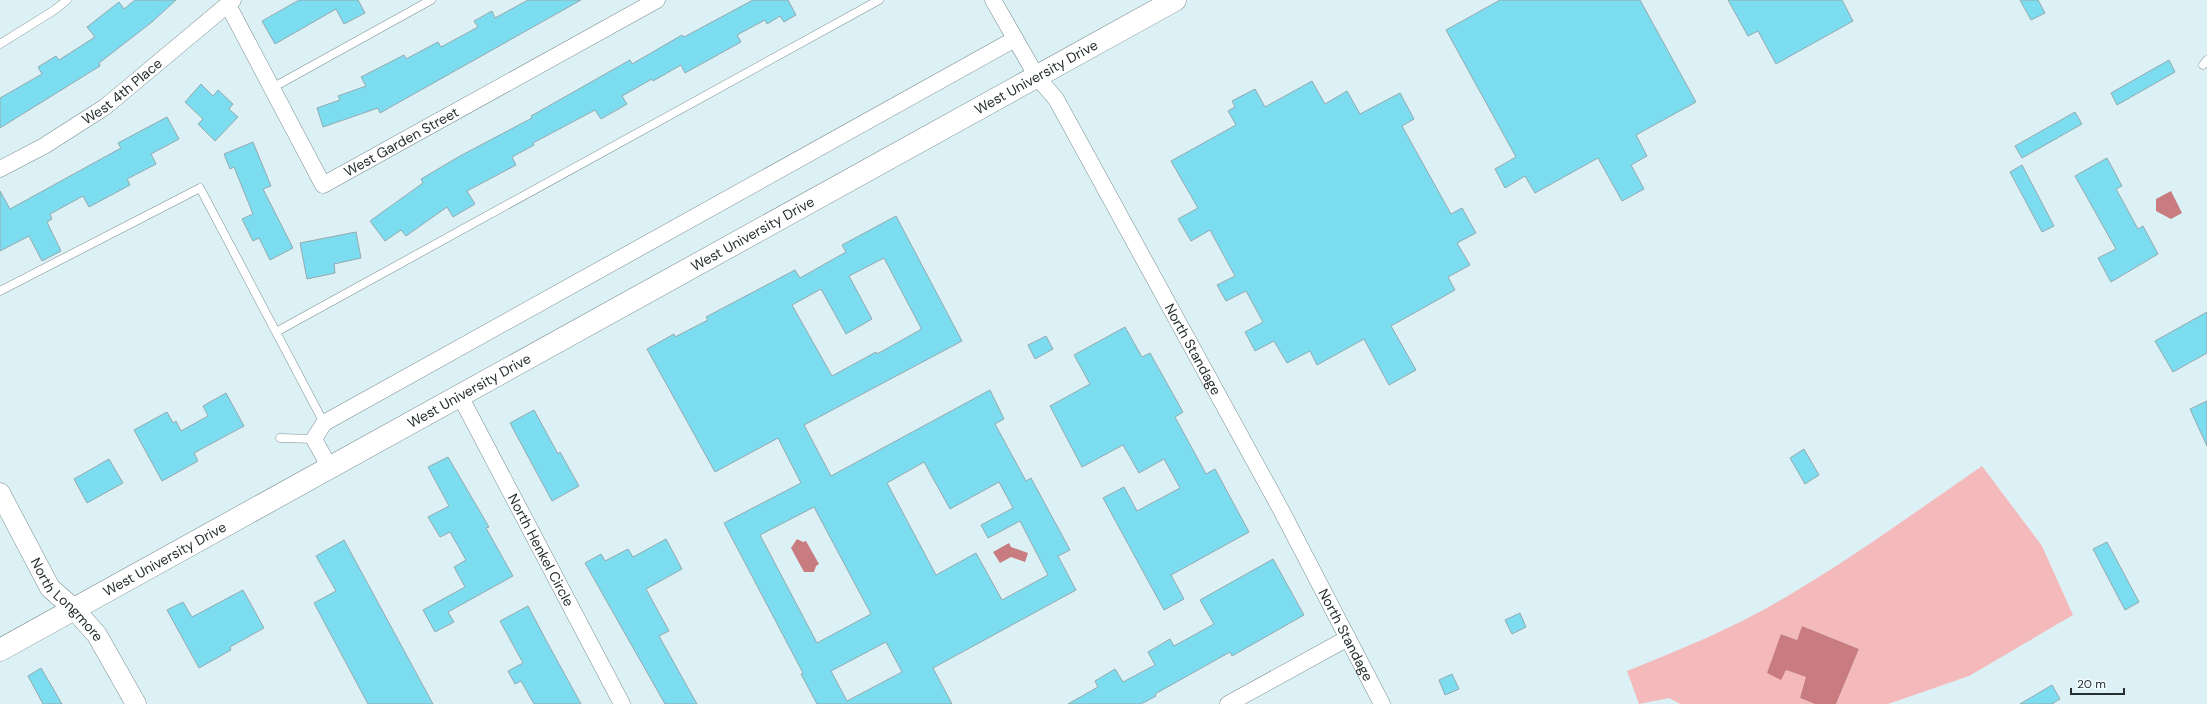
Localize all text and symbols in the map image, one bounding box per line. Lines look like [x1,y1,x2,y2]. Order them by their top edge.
street label: West University Drive [971,36,1101,118]
street label: West 4th Place [78,54,166,128]
street label: West Garden Street [341,103,462,181]
street label: West University Drive [688,192,817,275]
street label: North Standage [1161,300,1225,398]
street label: West University Drive [404,349,534,432]
street label: North Henkel Circle [504,491,578,609]
street label: West University Drive [100,518,229,600]
street label: North Longmore [27,555,108,644]
street label: North Standage [1315,586,1377,684]
scale bar [2071,670,2124,696]
text: 20 m [2077,676,2106,692]

